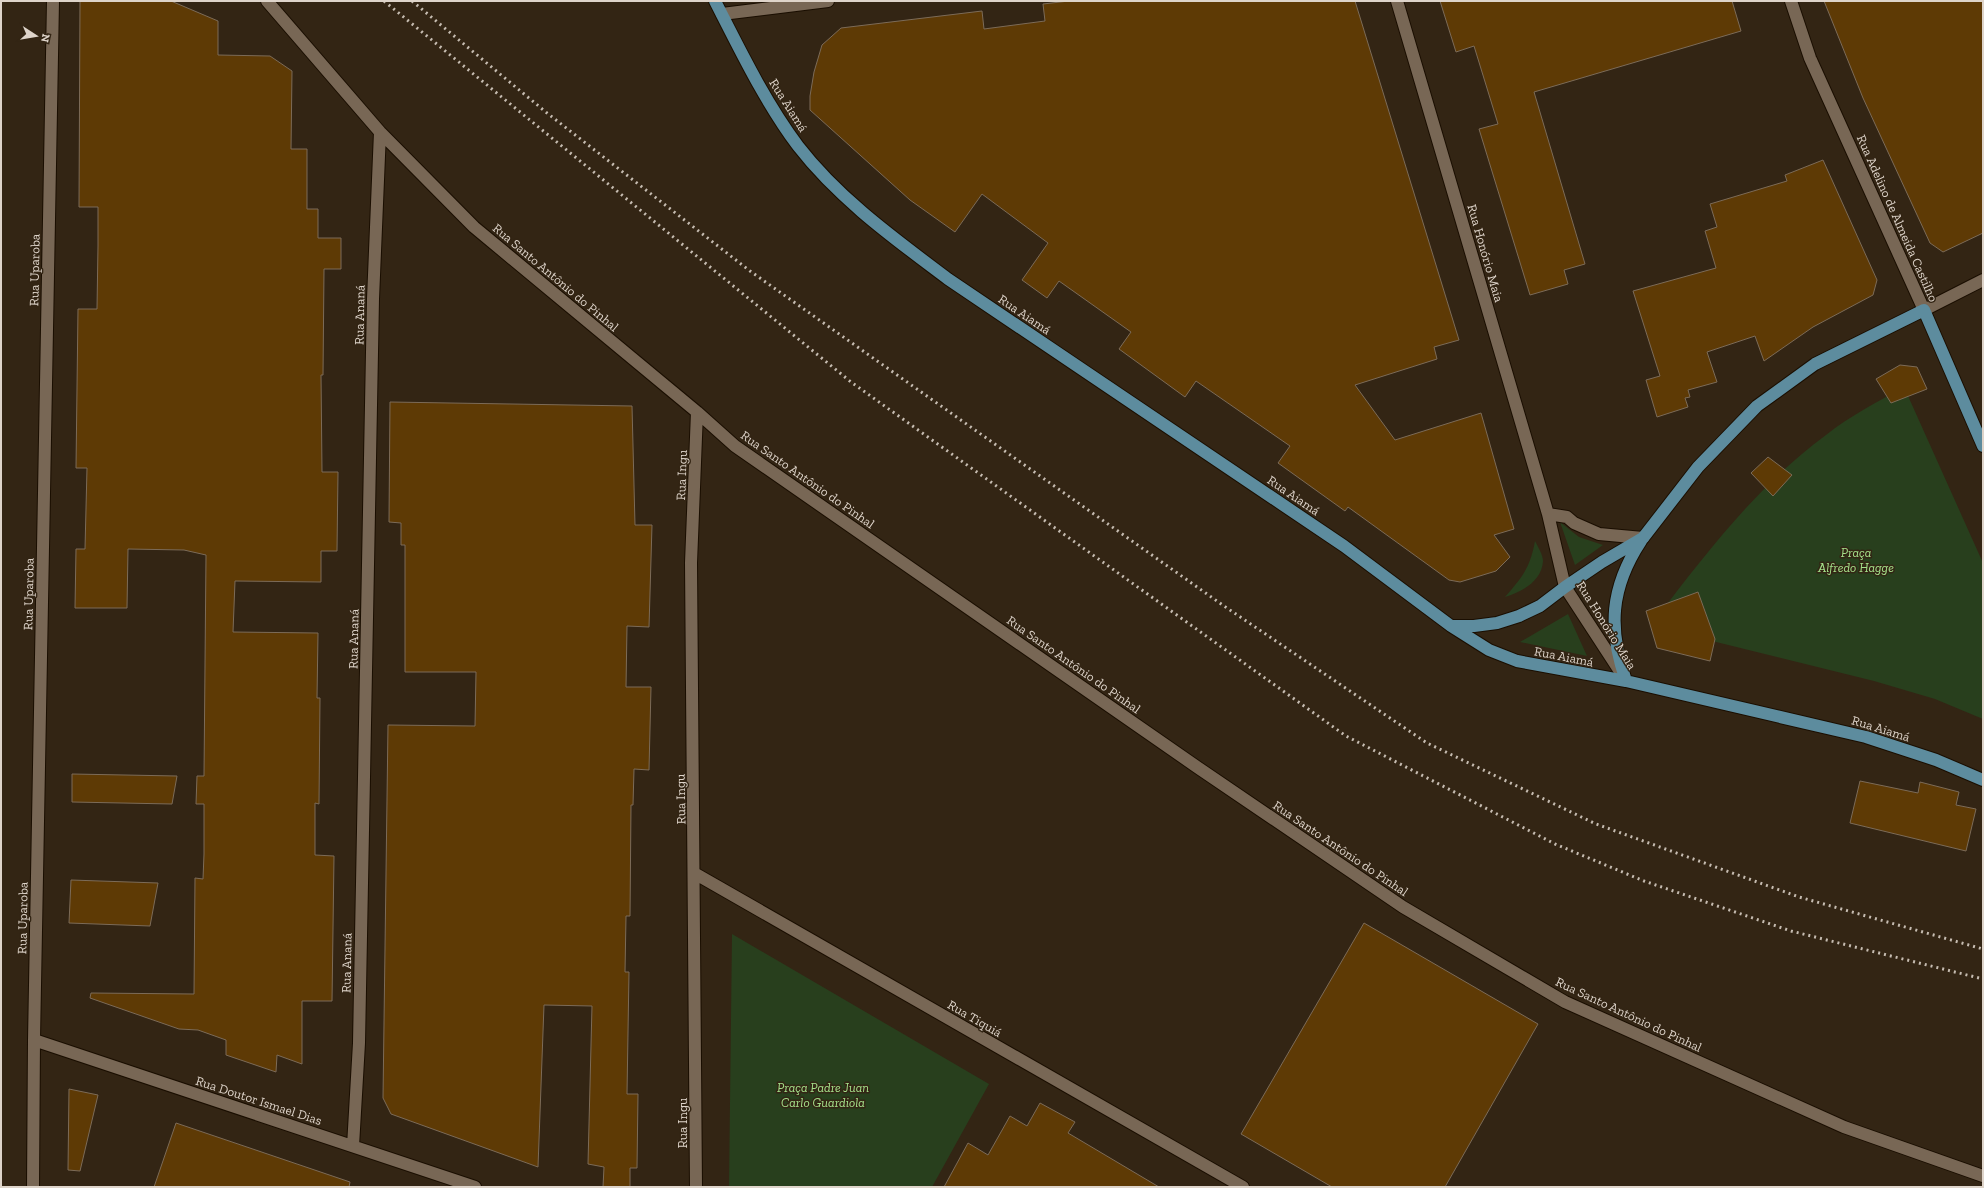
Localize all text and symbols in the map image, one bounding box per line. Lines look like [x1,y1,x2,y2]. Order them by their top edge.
north arrow [16,16,56,56]
text: N [38,33,53,44]
street label: Rua Aiamá [766,76,811,135]
street label: Rua Adelino de Almeida Castilho [1854,132,1941,304]
street label: Rua Honório Maia [1464,202,1507,304]
street label: Rua Santo Antônio do Pinhal [490,220,622,335]
street label: Rua Uparoba [26,233,43,306]
street label: Rua Ananá [351,284,368,345]
street label: Rua Aiamá [996,291,1054,338]
street label: Rua Santo Antônio do Pinhal [738,427,878,532]
street label: Rua Ingu [673,449,690,501]
street label: Rua Aiamá [1265,472,1323,519]
park label: Praça Alfredo Hagge [1817,545,1894,575]
street label: Rua Uparoba [20,557,37,630]
street label: Rua Honório Maia [1573,578,1640,673]
street label: Rua Ananá [345,608,362,669]
street label: Rua Santo Antônio do Pinhal [1004,612,1144,717]
street label: Rua Aiamá [1533,643,1595,670]
street label: Rua Aiamá [1850,713,1912,745]
street label: Rua Ingu [673,773,688,824]
street label: Rua Santo Antônio do Pinhal [1270,798,1412,900]
street label: Rua Uparoba [14,881,31,954]
street label: Rua Ananá [338,932,355,993]
street label: Rua Santo Antônio do Pinhal [1553,974,1705,1055]
street label: Rua Tiquiá [945,997,1005,1040]
street label: Rua Doutor Ismael Dias [194,1073,324,1128]
park label: Praça Padre Juan Carlo Guardiola [777,1080,869,1110]
street label: Rua Ingu [675,1097,690,1148]

